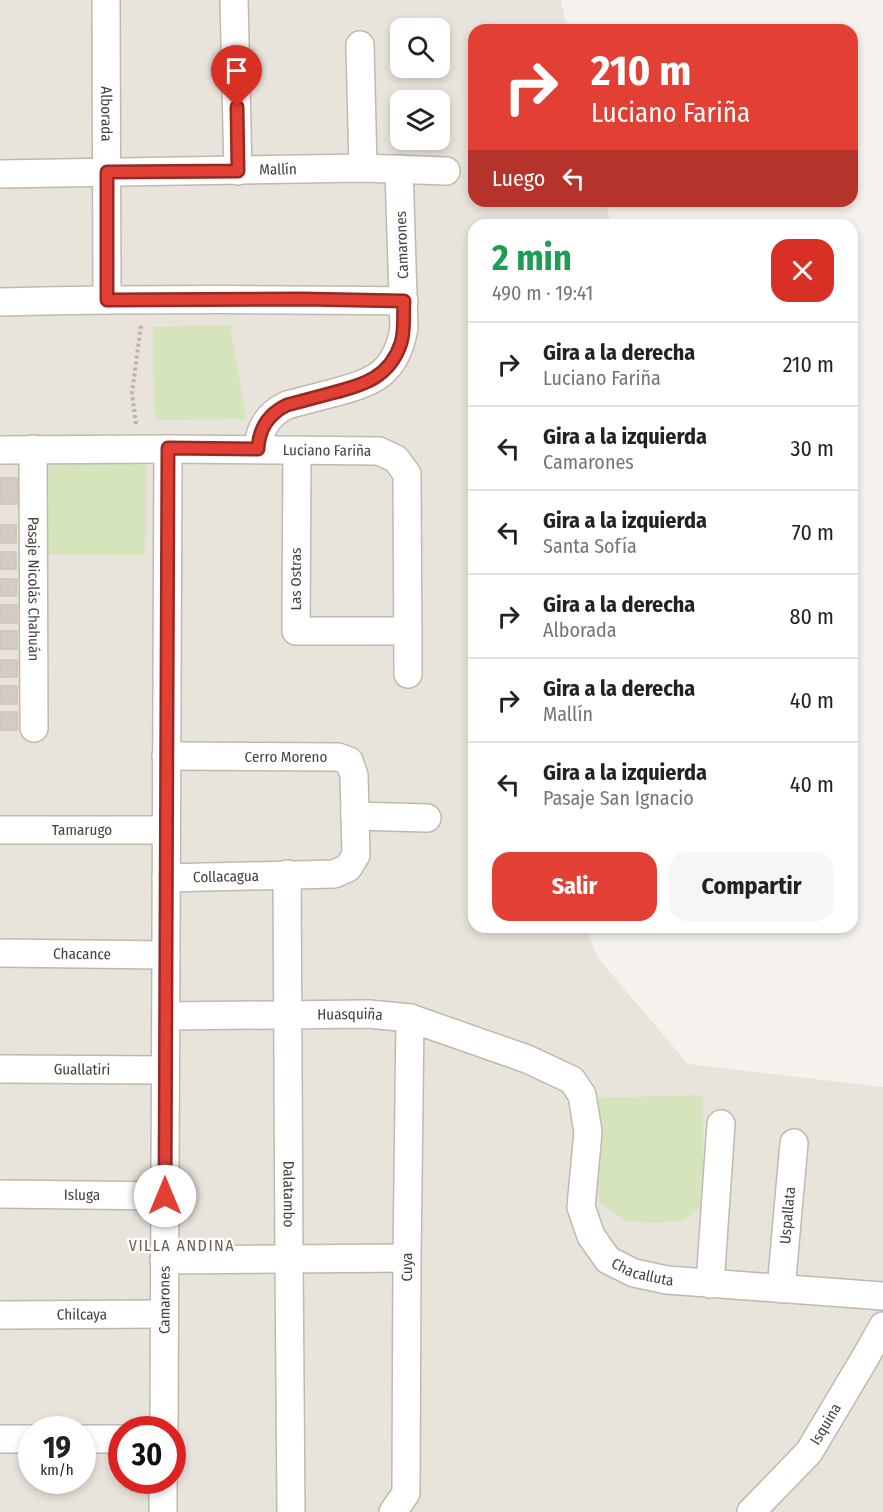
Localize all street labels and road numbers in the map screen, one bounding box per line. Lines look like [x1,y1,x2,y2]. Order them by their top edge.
street label: Alborada [97,86,115,142]
street label: Mallín [259,160,297,179]
street label: Camarones [392,211,412,279]
street label: Luciano Fariña [283,441,371,460]
street label: Pasaje Nicolás Chahuán [24,517,43,661]
street label: Las Ostras [287,548,305,610]
street label: Cerro Moreno [245,748,327,766]
street label: Tamarugo [52,821,112,839]
street label: Collacagua [193,867,259,886]
street label: Chacance [53,945,111,963]
street label: Huasquiña [317,1005,384,1024]
street label: Guallatiri [54,1060,110,1079]
street label: Dalatambo [279,1161,298,1227]
street label: Isluga [64,1186,100,1204]
street label: Uspallata [776,1186,799,1245]
street label: Cuya [398,1252,416,1282]
street label: Chacalluta [609,1254,674,1289]
street label: Camarones [155,1266,174,1334]
street label: Chilcaya [57,1305,107,1324]
street label: Isquina [806,1400,845,1448]

